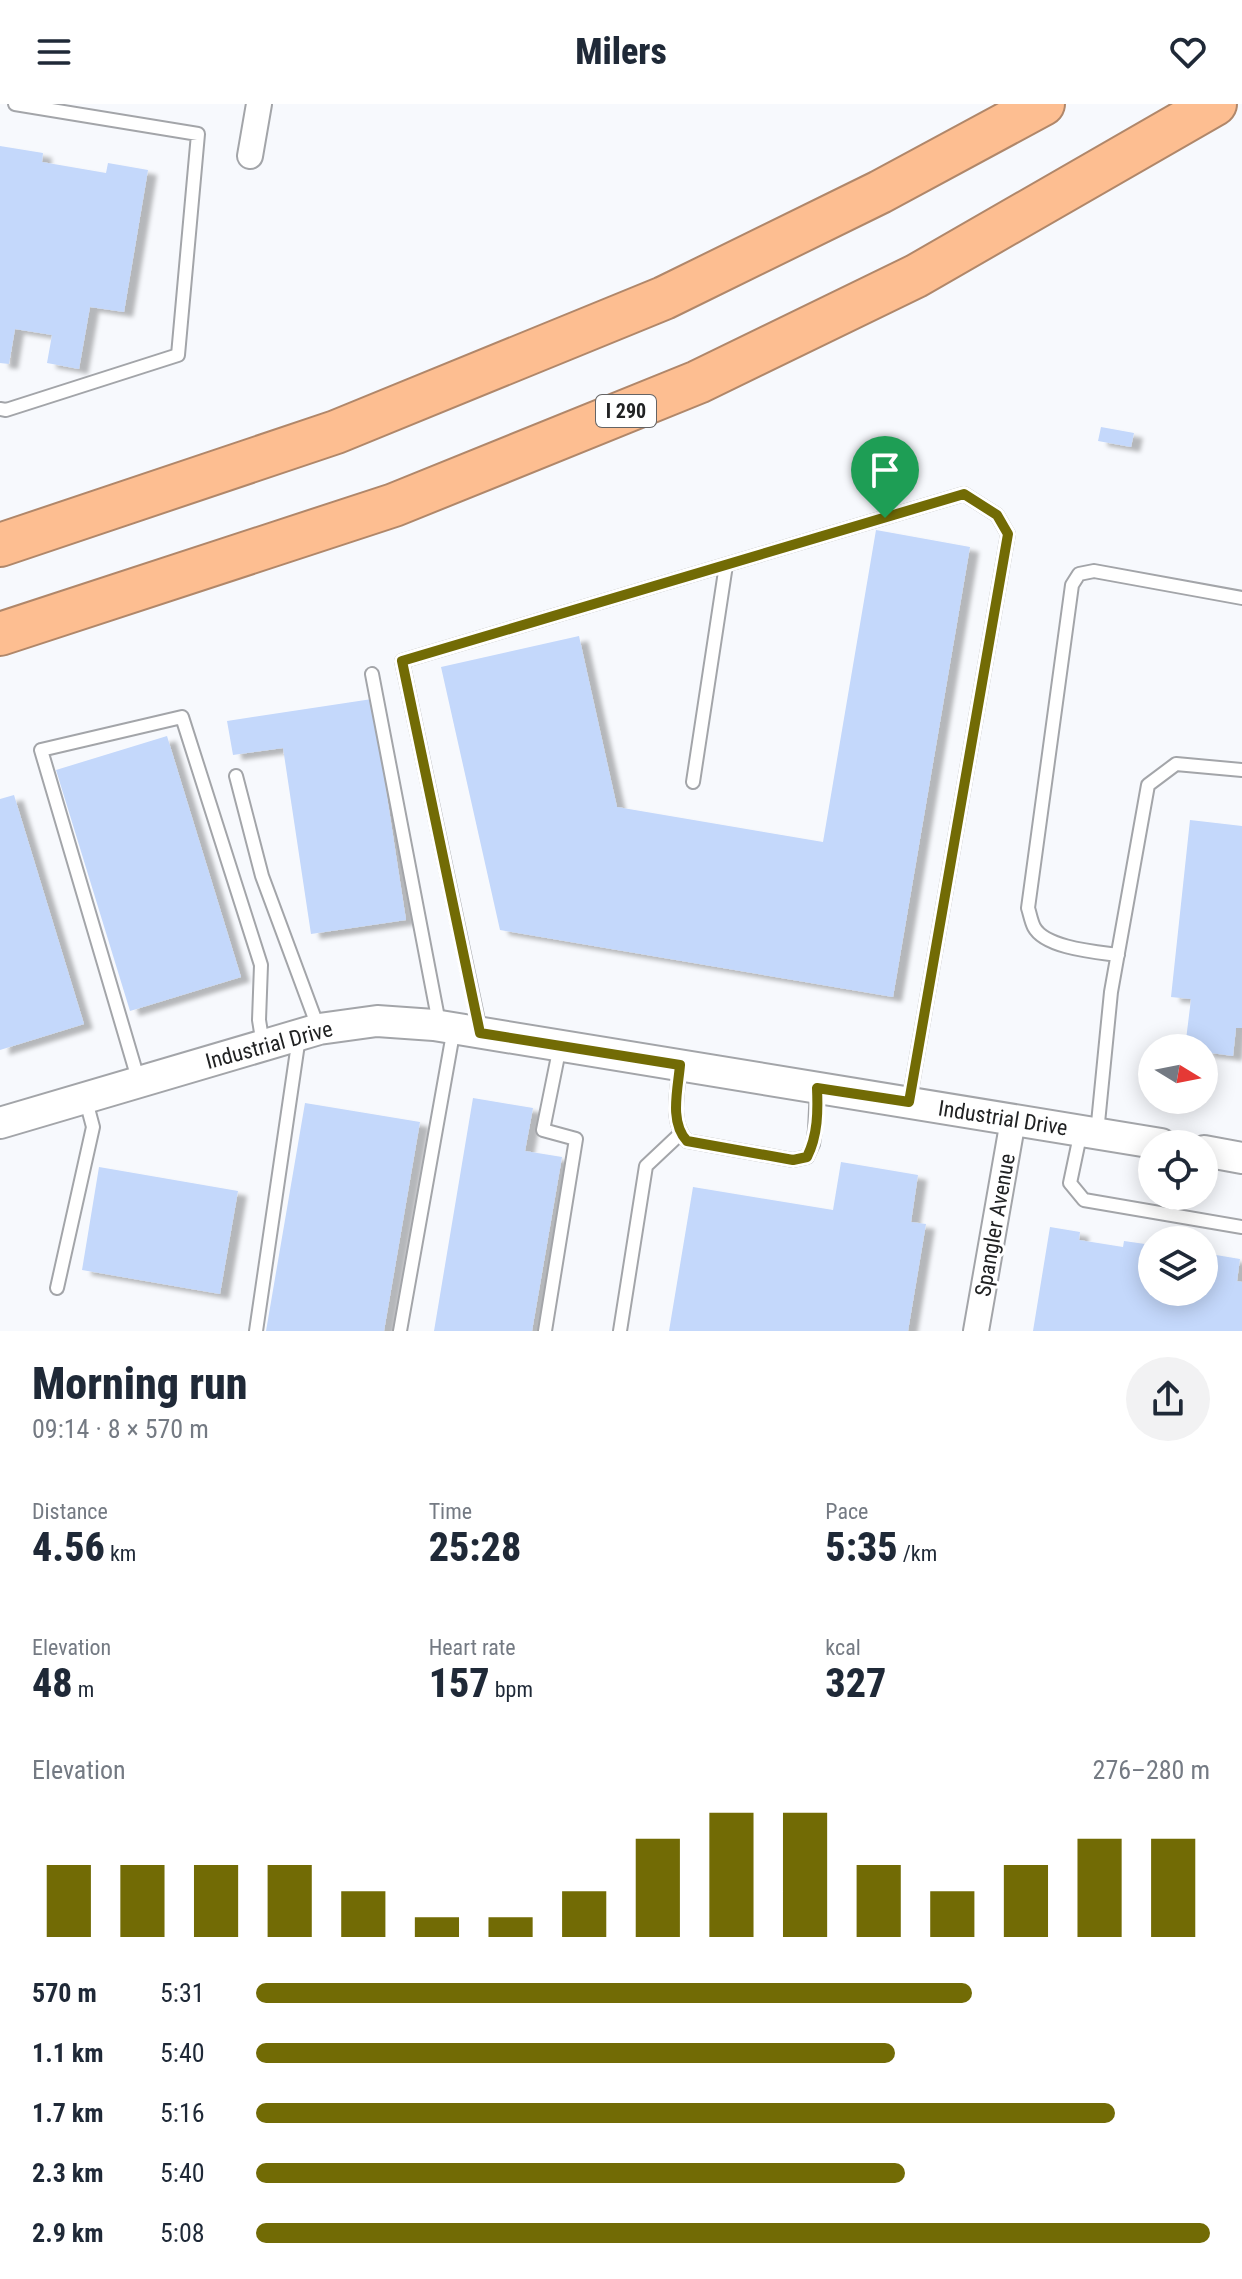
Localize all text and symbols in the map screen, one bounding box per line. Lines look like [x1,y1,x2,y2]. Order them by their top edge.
icon: menu [32,30,76,74]
icon: heart [1166,30,1210,74]
text: Milers [575,31,667,73]
road number: I 290 [596,395,656,427]
pin [851,436,919,518]
icon: arrive [863,448,907,492]
street label: Industrial Drive [203,1016,335,1074]
north arrow [1138,1034,1218,1114]
map controls [1138,1034,1218,1306]
street label: Industrial Drive [937,1095,1069,1141]
button: locate [1138,1130,1218,1210]
street label: Spangler Avenue [970,1152,1020,1298]
button: layers [1138,1226,1218,1306]
button: share [1126,1357,1210,1441]
text: Morning run [32,1358,248,1410]
text: 09:14 · 8 × 570 m [32,1414,209,1444]
text: Distance [32,1499,108,1524]
text: Time [429,1499,472,1524]
text: Pace [825,1499,868,1524]
text: 4.56 [32,1524,105,1571]
text: 25:28 [429,1524,521,1571]
text: 5:35 [825,1524,898,1571]
text: km [105,1541,136,1566]
text: /km [898,1541,937,1566]
text: Elevation [32,1635,111,1660]
text: Heart rate [429,1635,516,1660]
text: kcal [825,1635,861,1660]
text: 48 [32,1660,73,1707]
text: 157 [429,1660,490,1707]
text: 327 [825,1660,886,1707]
text: m [73,1677,94,1702]
text: bpm [490,1677,533,1702]
text: Elevation [32,1755,126,1785]
text: 276–280 m [1093,1755,1210,1785]
text: 570 m [32,1978,97,2008]
text: 5:31 [160,1978,205,2008]
text: 1.1 km [32,2038,104,2068]
text: 5:40 [160,2038,205,2068]
text: 1.7 km [32,2098,104,2128]
text: 5:16 [160,2098,205,2128]
text: 2.3 km [32,2158,104,2188]
text: 5:40 [160,2158,205,2188]
text: 2.9 km [32,2218,104,2248]
text: 5:08 [160,2218,205,2248]

